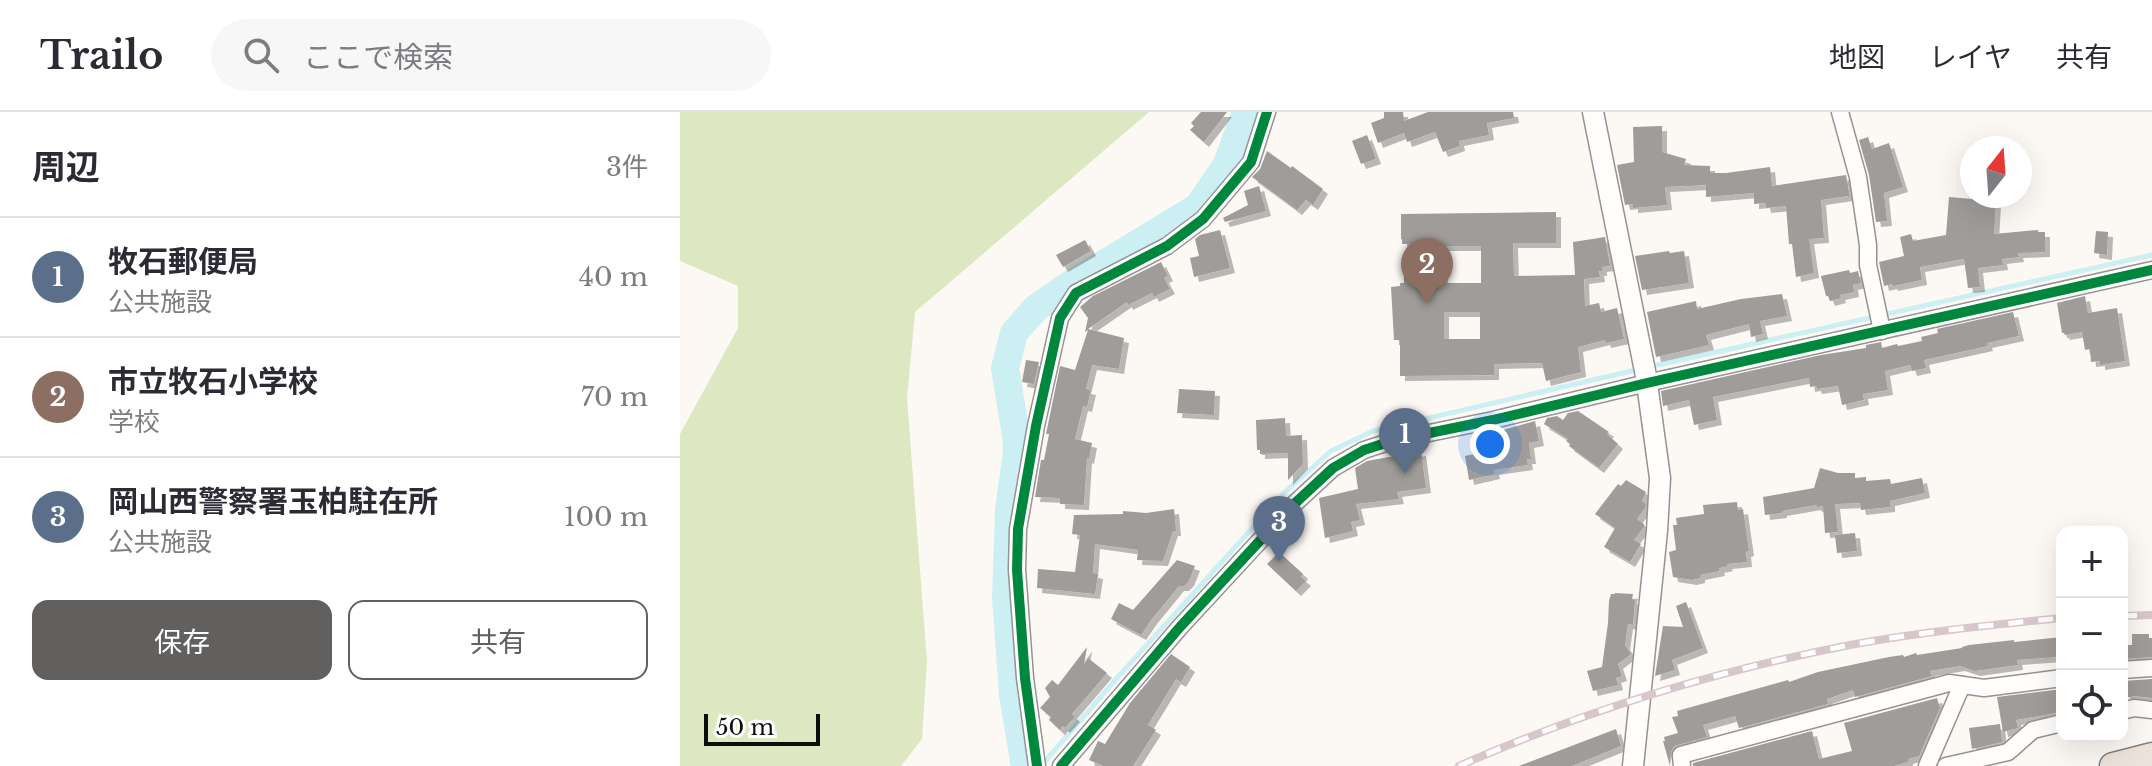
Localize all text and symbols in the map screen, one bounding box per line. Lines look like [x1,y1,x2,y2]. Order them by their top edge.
search box [211,19,771,91]
text: Trailo [40,32,163,79]
icon: search [239,33,283,77]
text: ここで検索 [303,39,453,76]
text: 地図 [1829,40,1885,75]
text: レイヤ [1929,40,2012,75]
text: 共有 [2056,40,2112,75]
north arrow [1960,136,2032,208]
text: 周辺 [32,146,100,188]
text: 3件 [606,151,648,183]
pin: 2 [1401,238,1453,304]
text: 牧石郵便局 [108,243,258,280]
text: 1 [52,261,64,293]
text: 40 m [579,261,648,293]
text: 公共施設 [108,286,212,318]
text: 市立牧石小学校 [108,363,318,400]
text: 2 [50,381,66,413]
text: 70 m [581,381,648,413]
text: 学校 [108,406,160,438]
pin: 1 [1379,408,1431,474]
your location [1470,424,1510,464]
text: 岡山西警察署玉柏駐在所 [108,483,438,520]
pin: 3 [1253,496,1305,562]
text: 3 [50,501,66,533]
text: 100 m [564,501,648,533]
text: 公共施設 [108,526,212,558]
map controls [2056,526,2128,742]
button: + [2056,526,2128,598]
button: − [2056,598,2128,670]
button: 保存 [32,600,332,680]
button: 共有 [348,600,648,680]
button: locate [2056,670,2128,742]
scale bar [704,710,820,746]
text: 50 m [716,714,774,741]

